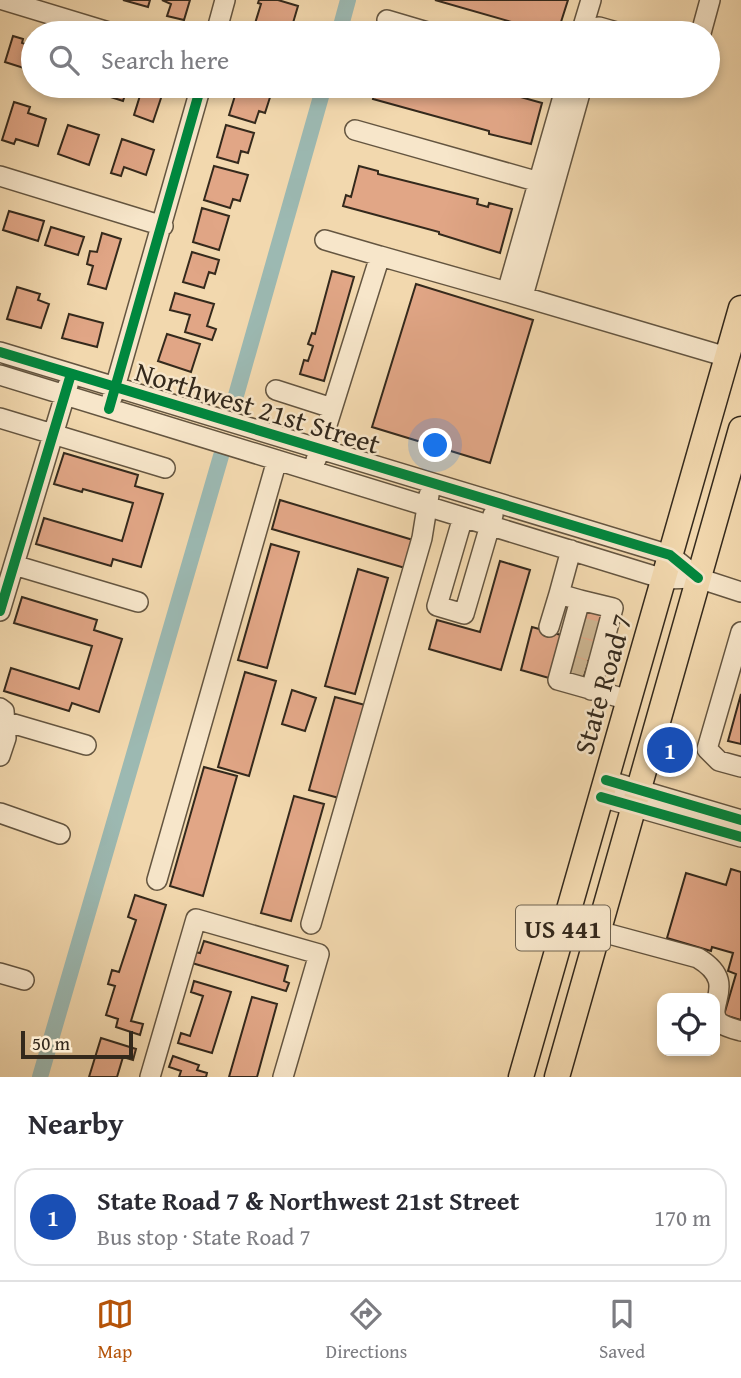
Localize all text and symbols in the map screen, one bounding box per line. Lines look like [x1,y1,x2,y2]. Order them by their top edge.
search box [21,21,720,98]
text: Search here [101,40,229,79]
icon: search [45,41,83,79]
street label: Northwest 21st Street [130,350,386,464]
your location [418,428,452,462]
street label: State Road 7 [562,609,642,759]
pin: 1 [647,724,693,776]
road number: US 441 [516,906,610,951]
map controls [657,993,720,1056]
button: locate [657,993,720,1056]
scale bar [21,1028,133,1060]
text: 50 m [32,1029,70,1057]
text: Nearby [28,1101,124,1145]
text: State Road 7 & Northwest 21st Street [97,1181,519,1220]
text: 1 [47,1201,59,1234]
text: 170 m [654,1201,711,1234]
text: Bus stop · State Road 7 [97,1220,310,1253]
tab: Map [96,1295,134,1365]
tab: Directions [326,1295,407,1365]
tab: Saved [599,1295,645,1365]

